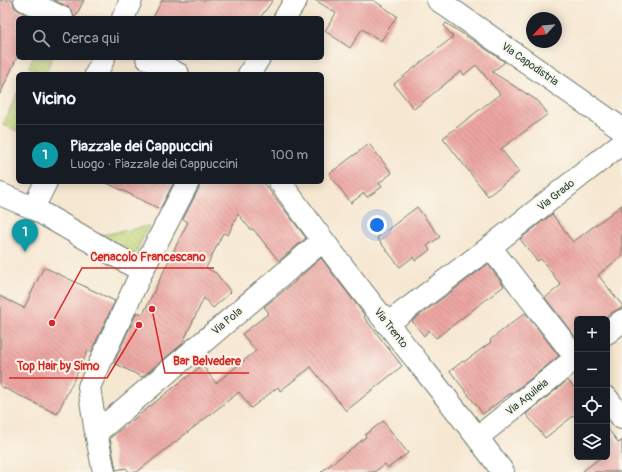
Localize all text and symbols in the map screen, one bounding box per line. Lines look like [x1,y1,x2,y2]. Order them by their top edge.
north arrow [526,12,562,48]
search box [16,16,324,60]
icon: search [30,27,52,49]
text: Cerca qui [62,29,119,48]
street label: Via Capodistria [499,40,561,88]
text: Vicino [32,88,76,109]
text: Piazzale dei Cappuccini [70,137,212,156]
text: 1 [42,147,48,163]
text: 100 m [271,147,308,163]
text: Luogo · Piazzale dei Cappuccini [70,156,238,172]
street label: Via Grado [535,176,577,214]
your location [367,215,387,235]
pin: 1 [12,219,38,252]
callout: Cenacolo Francescano [82,244,214,268]
text: Cenacolo Francescano [90,250,206,265]
street label: Via Pola [209,305,245,337]
street label: Via Trento [371,305,411,351]
map controls [574,316,610,460]
button: + [574,316,610,352]
callout: Bar Belvedere [165,349,249,373]
button: − [574,352,610,388]
callout: Top Hair by Simo [9,354,107,378]
text: Bar Belvedere [173,354,242,369]
text: Top Hair by Simo [16,359,100,374]
street label: Via Aquileia [503,376,551,418]
button: locate [574,388,610,424]
button: layers [574,424,610,460]

